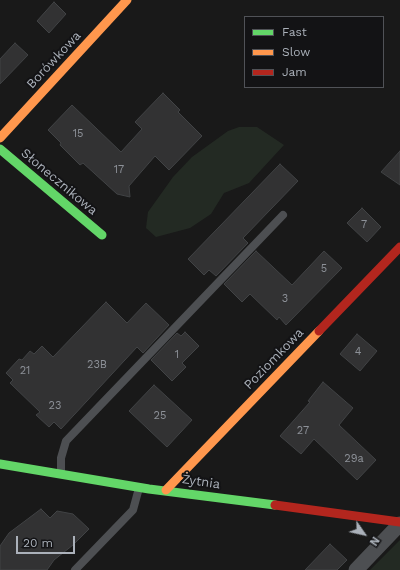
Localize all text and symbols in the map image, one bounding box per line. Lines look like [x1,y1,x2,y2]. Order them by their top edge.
legend [244,16,384,88]
text: Fast [282,25,307,39]
street label: Borówkowa [24,28,84,92]
text: Slow [282,45,310,59]
text: Jam [282,65,307,79]
house number: 15 [73,127,83,141]
street label: Słonecznikowa [18,145,100,219]
house number: 17 [114,163,124,177]
house number: 7 [361,218,367,232]
house number: 5 [321,262,327,276]
house number: 3 [282,292,288,306]
street label: Poziomkowa [241,325,307,393]
house number: 4 [355,345,361,359]
house number: 1 [175,348,179,362]
house number: 23B [87,358,107,372]
house number: 21 [20,364,30,378]
house number: 23 [49,399,61,413]
house number: 25 [154,409,166,423]
house number: 27 [297,424,309,438]
house number: 29a [344,452,364,466]
street label: Żytnia [181,472,221,492]
north arrow [344,514,384,554]
scale bar [18,528,77,554]
text: N [367,534,382,548]
text: 20 m [23,536,53,550]

